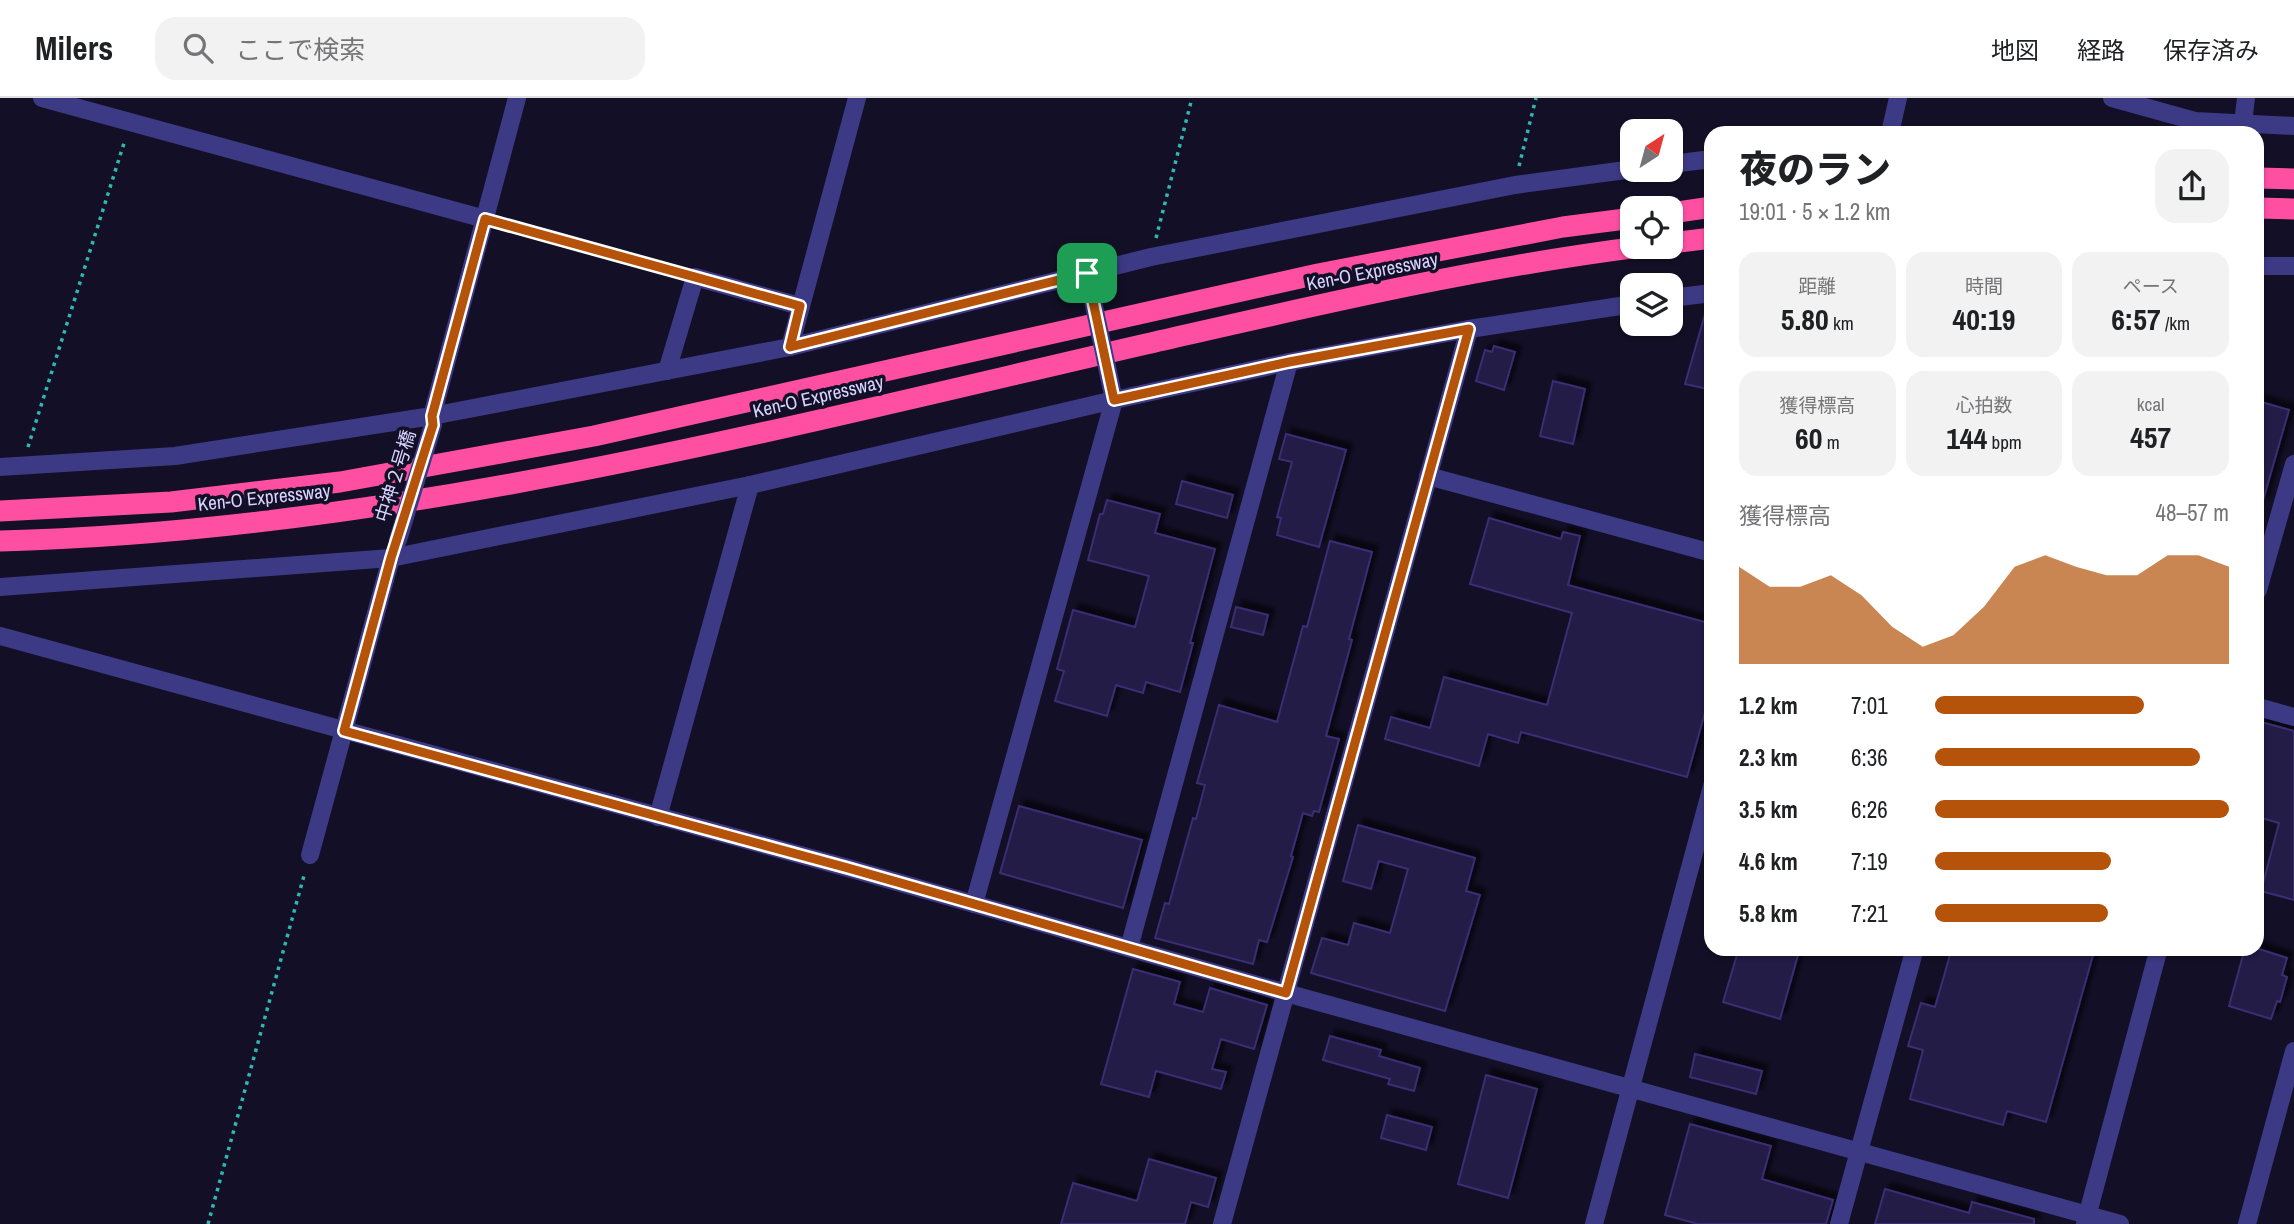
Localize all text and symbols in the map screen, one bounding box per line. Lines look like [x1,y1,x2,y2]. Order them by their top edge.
search box [155,17,645,80]
text: Milers [35,26,113,70]
icon: search [179,29,217,67]
text: ここで検索 [235,32,365,67]
text: 地図 [1991,34,2039,66]
text: 経路 [2077,34,2125,66]
text: 保存済み [2163,34,2259,66]
north arrow [1620,119,1684,182]
map controls [1620,119,1683,336]
text: 夜のラン [1739,144,1891,195]
button: share [2155,149,2229,223]
button: locate [1620,196,1683,259]
text: 19:01 · 5 × 1.2 km [1739,196,1891,227]
pin [1057,243,1117,303]
street label: Ken-O Expressway [1304,245,1440,296]
icon: arrive [1068,254,1106,292]
button: layers [1620,273,1683,336]
text: 距離 [1798,273,1836,299]
text: 時間 [1965,273,2003,299]
text: ペース [2123,273,2179,299]
text: 5.80 [1781,299,1829,339]
text: 40:19 [1953,299,2015,339]
text: 6:57 [2111,299,2161,339]
text: km [1829,310,1854,336]
text: /km [2161,310,2190,336]
street label: Ken-O Expressway [750,368,886,424]
text: kcal [2137,391,2165,417]
text: 獲得標高 [1779,392,1855,418]
text: 心拍数 [1955,392,2013,418]
text: 457 [2130,417,2171,457]
text: 60 [1795,418,1822,458]
text: 144 [1946,418,1987,458]
street label: 中神２号橋 [369,427,421,525]
text: m [1822,429,1840,455]
text: bpm [1987,429,2022,455]
street label: Ken-O Expressway [196,477,332,517]
text: 48–57 m [2156,497,2229,528]
text: 獲得標高 [1739,500,1831,531]
text: 1.2 km [1739,690,1798,721]
text: 7:01 [1851,690,1888,721]
text: 2.3 km [1739,742,1798,773]
text: 6:36 [1851,742,1888,773]
text: 3.5 km [1739,794,1798,825]
text: 6:26 [1851,794,1888,825]
text: 4.6 km [1739,846,1798,877]
text: 7:19 [1851,846,1888,877]
text: 5.8 km [1739,898,1798,929]
text: 7:21 [1851,898,1888,929]

